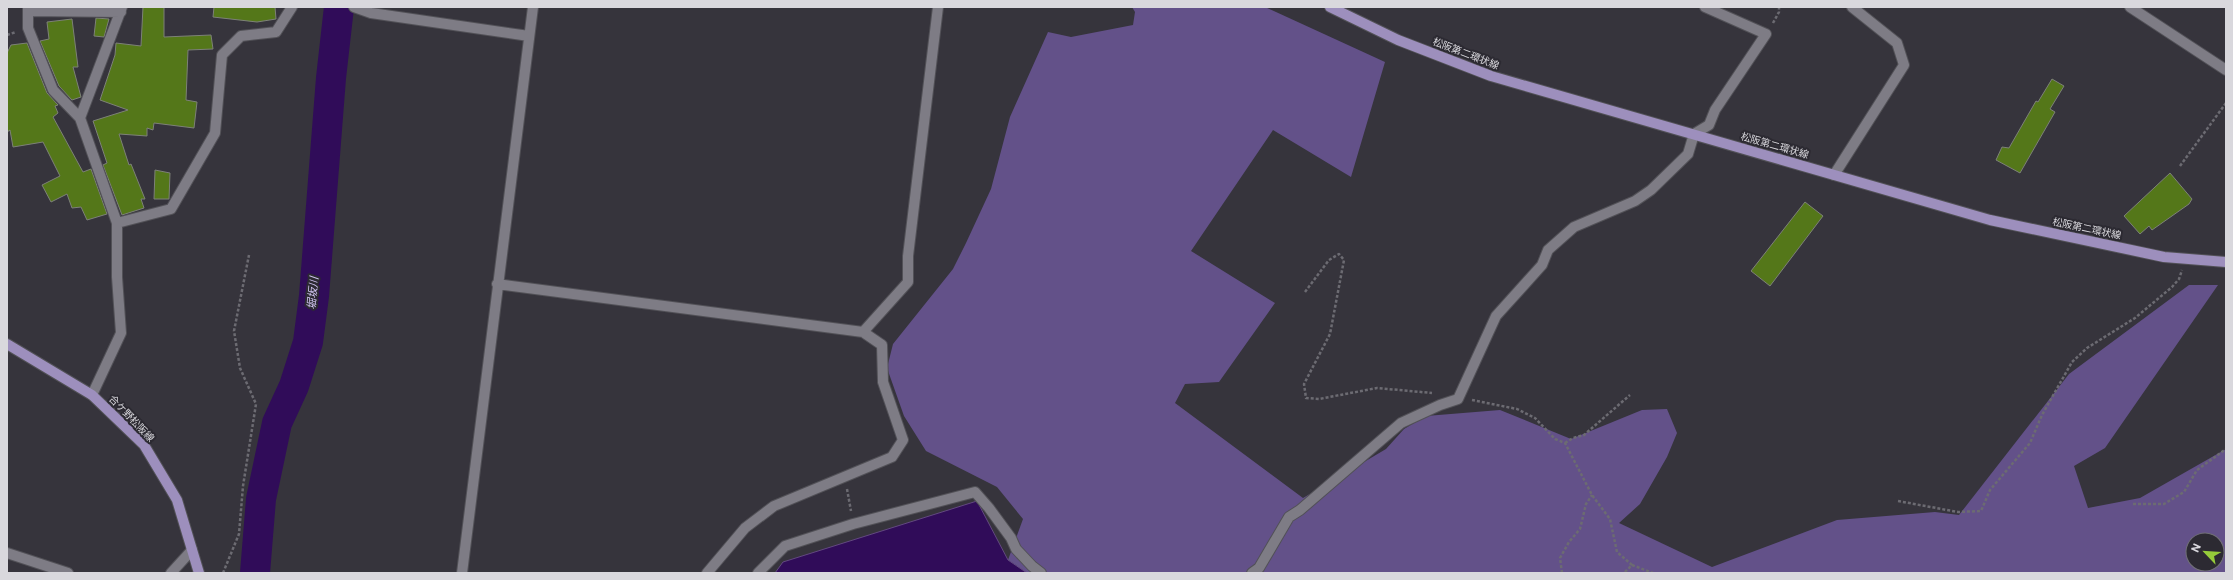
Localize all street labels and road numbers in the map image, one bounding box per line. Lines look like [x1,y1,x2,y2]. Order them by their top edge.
street label: 松阪第二環状線 [1431,35,1501,71]
street label: 松阪第二環状線 [1740,130,1810,160]
street label: 松阪第二環状線 [2052,215,2122,241]
street label: 合ケ野松阪線 [107,392,157,444]

